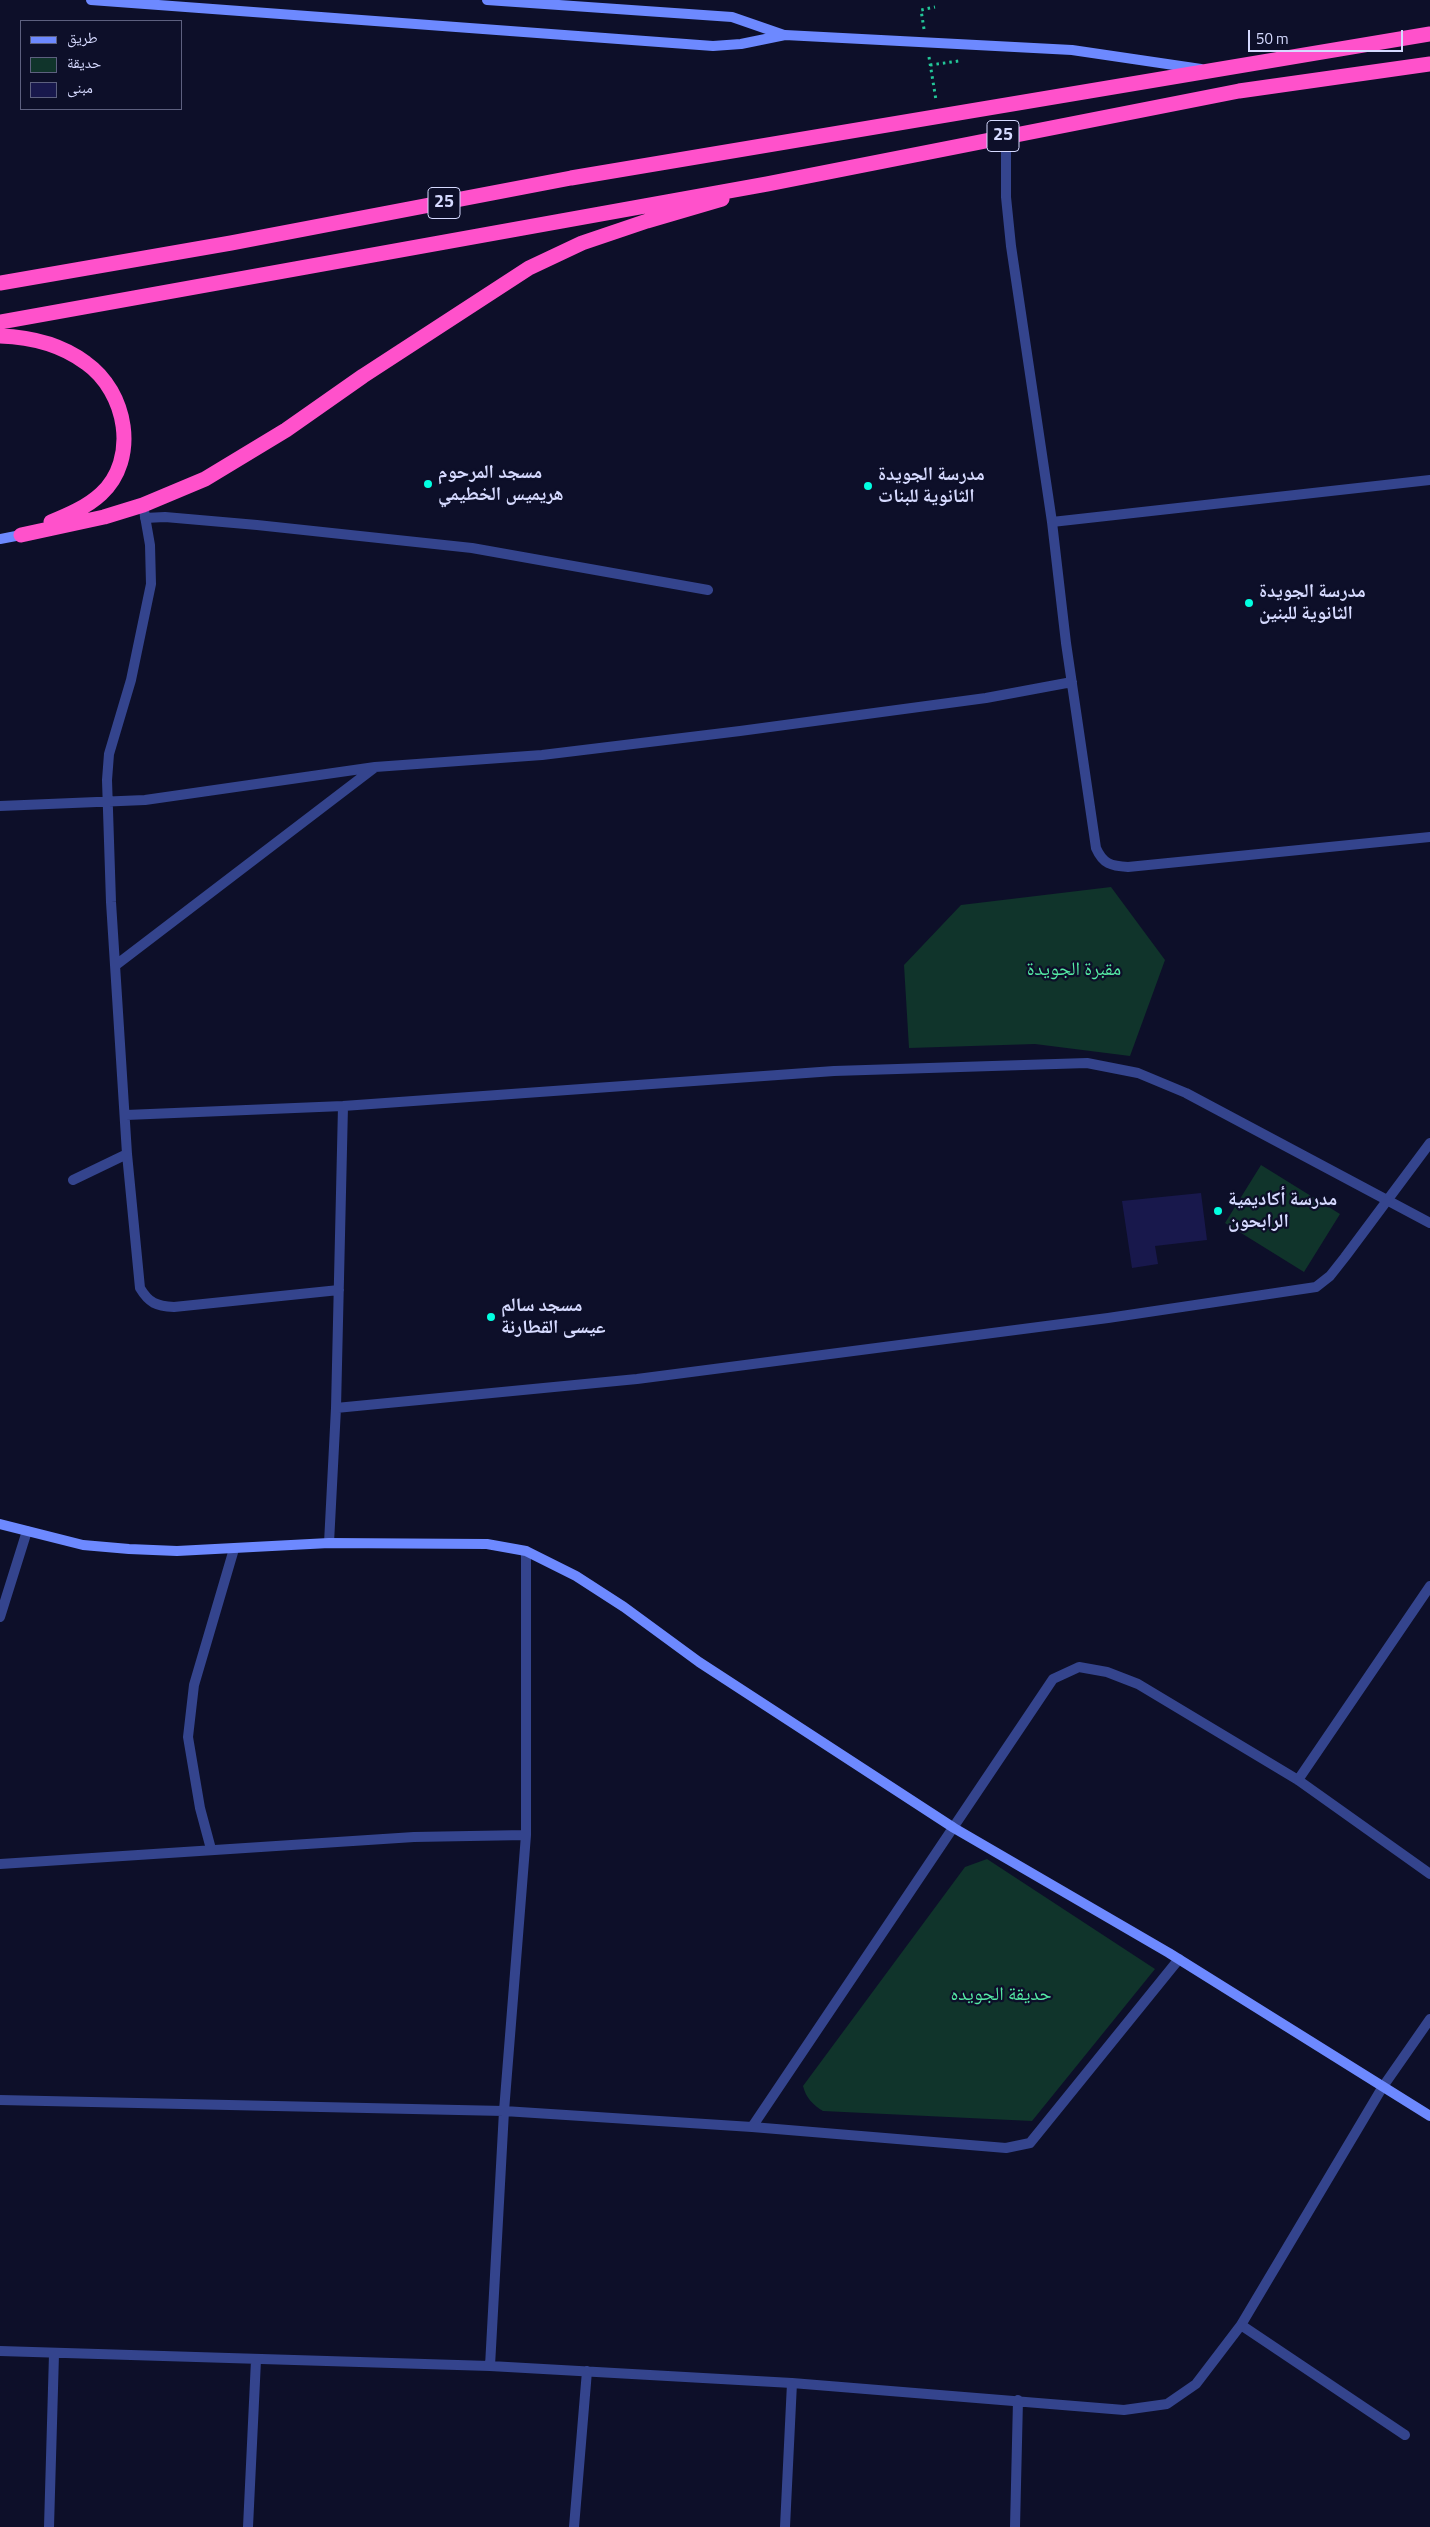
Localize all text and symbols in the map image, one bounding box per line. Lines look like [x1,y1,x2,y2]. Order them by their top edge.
legend [20,20,182,110]
scale bar [1250,20,1405,52]
text: طريق [67,26,98,49]
text: 50 m [1256,27,1289,50]
text: حديقة [67,51,101,74]
text: مبنى [67,76,93,99]
road number: 25 [987,120,1019,152]
road number: 25 [428,188,460,218]
place label: مسجد المرحوم هريميس الخطيمي [438,462,564,506]
place label: مدرسة الجويدة الثانوية للبنات [878,464,985,508]
marker: مسجد المرحوم هريميس الخطيمي [422,478,434,490]
marker: مدرسة الجويدة الثانوية للبنات [862,480,874,492]
place label: مدرسة الجويدة الثانوية للبنين [1259,581,1366,625]
marker: مدرسة الجويدة الثانوية للبنين [1243,597,1255,609]
park label: مقبرة الجويدة [1027,959,1121,981]
place label: مدرسة أكاديمية الرابحون [1228,1189,1337,1233]
marker: مدرسة أكاديمية الرابحون [1212,1205,1224,1217]
place label: مسجد سالم عيسى القطارنة [501,1295,606,1339]
marker: مسجد سالم عيسى القطارنة [485,1311,497,1323]
park label: حديقة الجويده [950,1984,1052,2006]

